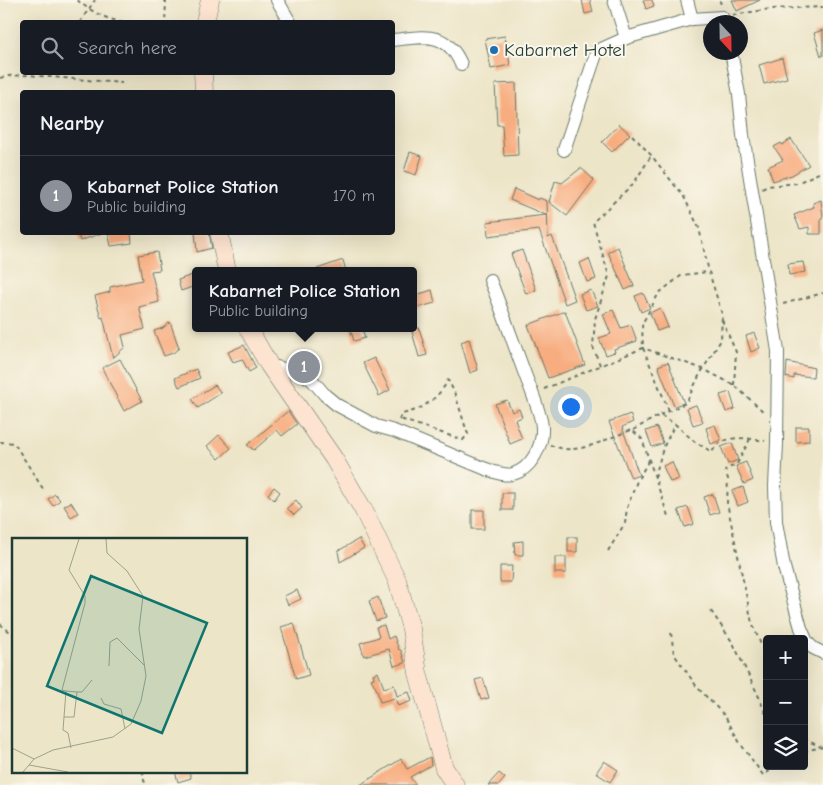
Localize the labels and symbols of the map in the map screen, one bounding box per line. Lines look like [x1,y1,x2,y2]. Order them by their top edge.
north arrow [703,15,748,60]
place label: Kabarnet Hotel [504,39,626,61]
marker: Kabarnet Hotel [488,44,500,56]
pin: 1 [288,348,320,386]
your location [558,394,584,420]
inset map [12,538,248,772]

